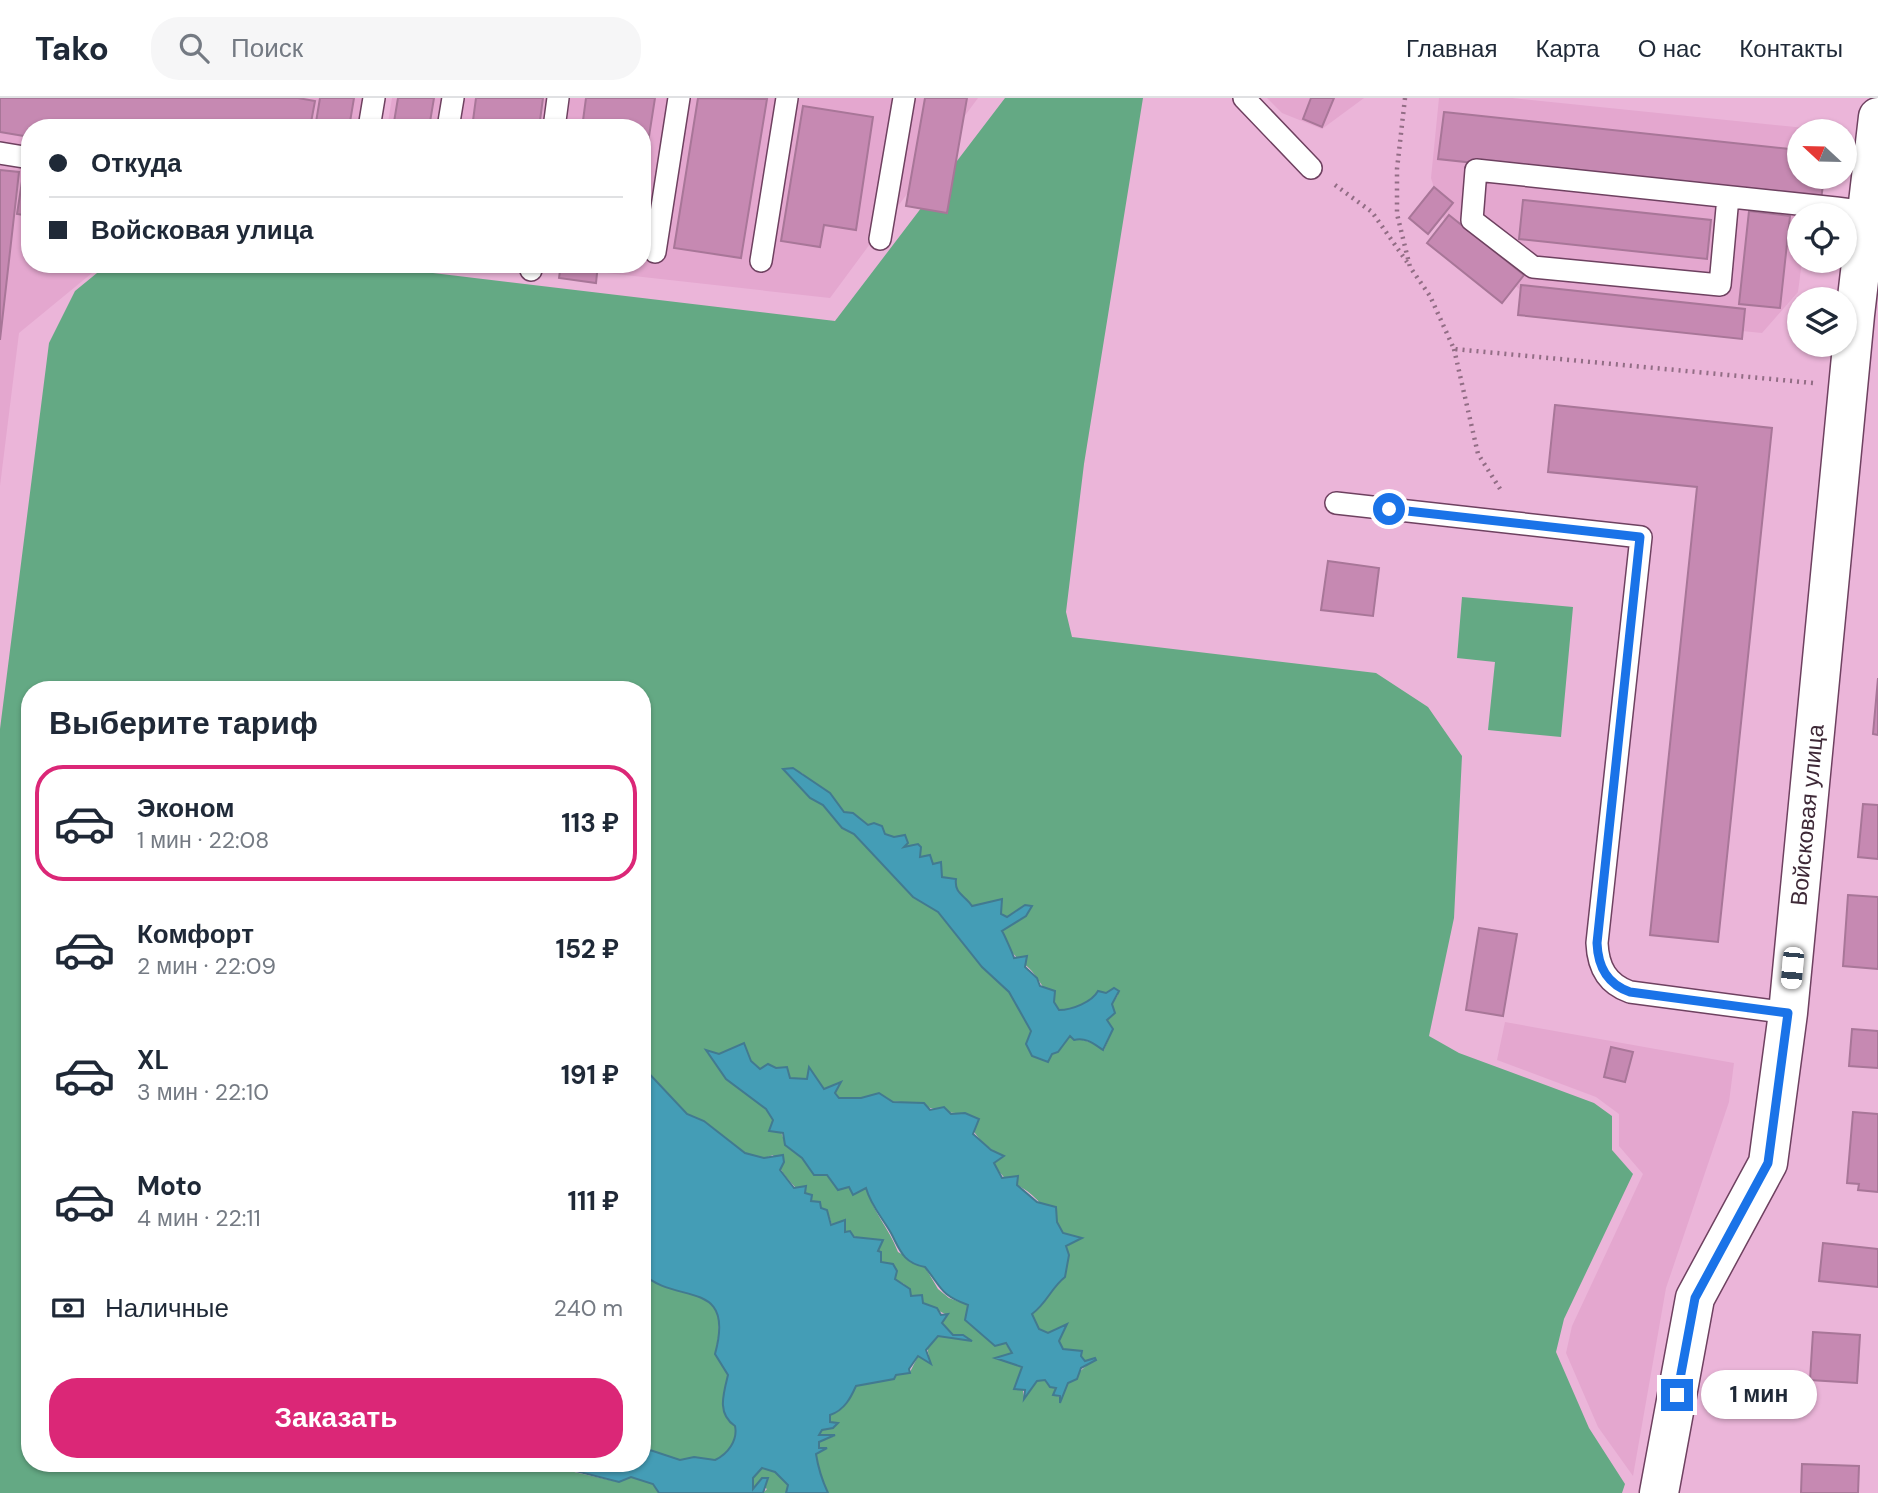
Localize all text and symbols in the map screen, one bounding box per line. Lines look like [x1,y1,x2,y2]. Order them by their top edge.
search box [151,17,641,80]
text: Tako [35,27,109,70]
icon: search [175,29,213,67]
text: Поиск [231,31,303,65]
text: Главная [1406,33,1497,64]
text: Карта [1535,33,1600,64]
text: О нас [1638,33,1701,64]
text: Контакты [1739,33,1843,64]
north arrow [1787,119,1857,189]
map controls [1787,119,1857,357]
text: Откуда [91,146,182,180]
button: locate [1787,203,1857,273]
text: Войсковая улица [91,213,313,247]
button: layers [1787,287,1857,357]
route start [1373,493,1405,525]
text: Выберите тариф [49,702,318,744]
street label: Войсковая улица [1783,723,1831,907]
text: Эконом [137,791,235,825]
icon: car [53,792,116,855]
text: 113 ₽ [561,806,619,840]
text: 1 мин · 22:08 [137,825,269,855]
text: Комфорт [137,917,254,951]
icon: car [53,918,116,981]
text: 152 ₽ [555,932,619,966]
car [1780,946,1805,990]
text: 2 мин · 22:09 [137,951,276,981]
text: XL [137,1043,169,1077]
icon: car [53,1044,116,1107]
text: 191 ₽ [561,1058,619,1092]
text: 3 мин · 22:10 [137,1077,269,1107]
text: Moto [137,1169,202,1203]
icon: car [53,1170,116,1233]
text: 111 ₽ [567,1184,619,1218]
text: 4 мин · 22:11 [137,1203,261,1233]
icon: cash [49,1289,87,1327]
text: Наличные [105,1291,229,1325]
text: 240 m [554,1293,623,1323]
callout: 1 мин [1702,1370,1817,1420]
button: Заказать [49,1378,623,1458]
route end [1661,1379,1693,1411]
text: 1 мин [1730,1379,1788,1409]

